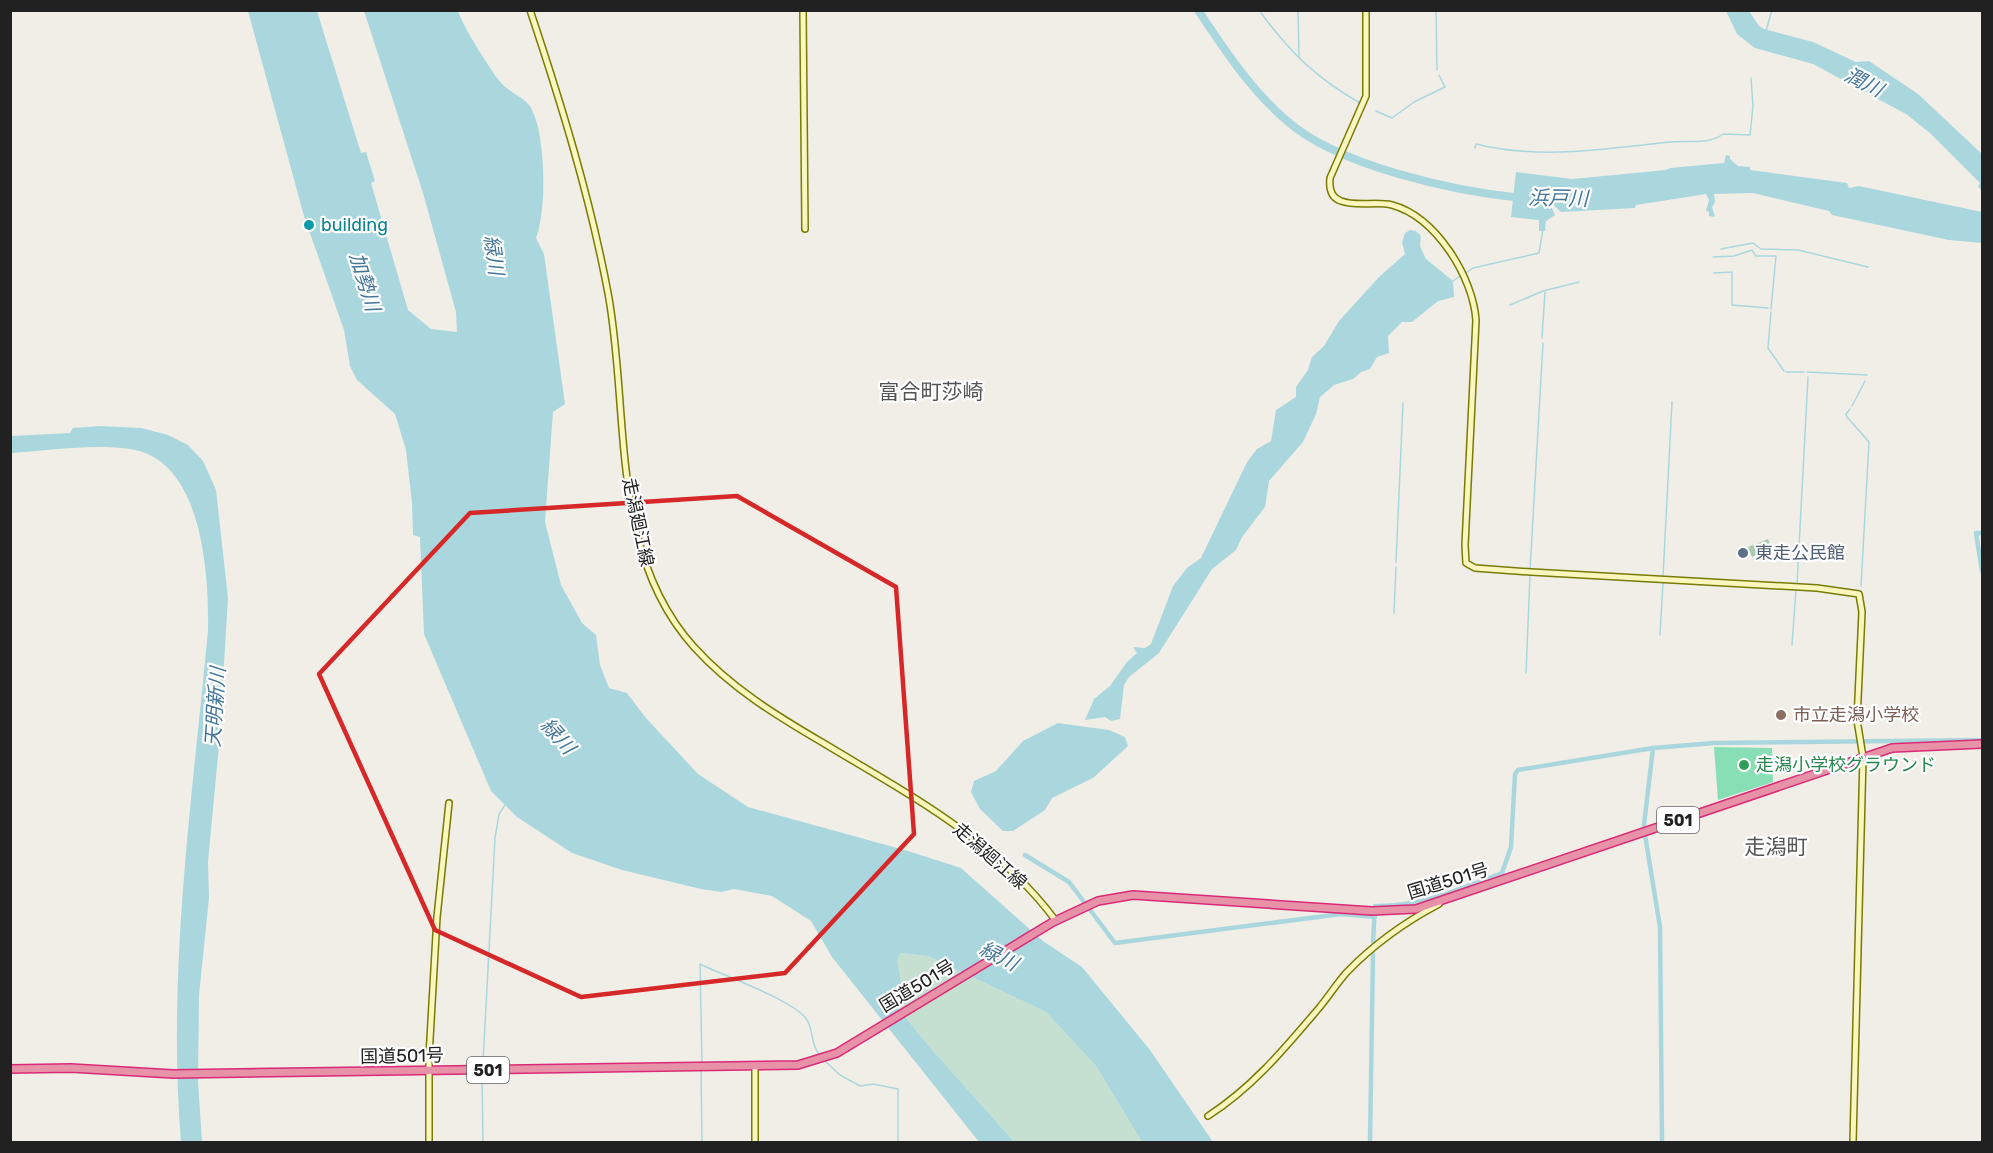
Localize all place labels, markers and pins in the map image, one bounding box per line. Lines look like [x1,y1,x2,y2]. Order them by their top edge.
place label: building [321,214,388,236]
marker: building [302,218,316,232]
place label: 東走公民館 [1755,542,1845,564]
marker: 東走公民館 [1736,546,1750,560]
place label: 市立走潟小学校 [1793,704,1919,726]
marker: 市立走潟小学校 [1774,708,1788,722]
place label: 走潟小学校グラウンド [1756,754,1936,776]
marker: 走潟小学校グラウンド [1737,758,1751,772]

